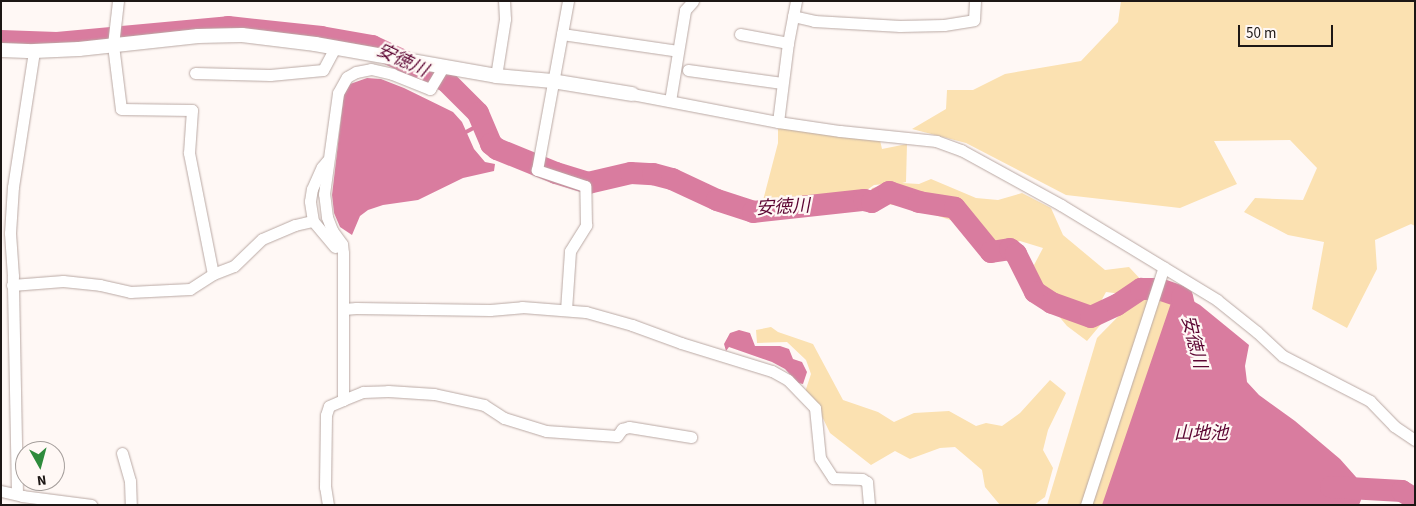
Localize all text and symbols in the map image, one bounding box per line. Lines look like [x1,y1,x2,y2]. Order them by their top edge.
scale bar [1241,15,1336,47]
text: 50 m [1246,23,1276,44]
water label: 安徳川 [373,40,431,82]
water label: 安徳川 [755,196,811,220]
water label: 安徳川 [1176,313,1210,371]
water label: 山地池 [1174,423,1228,445]
north arrow [15,441,65,491]
text: N [36,469,48,490]

